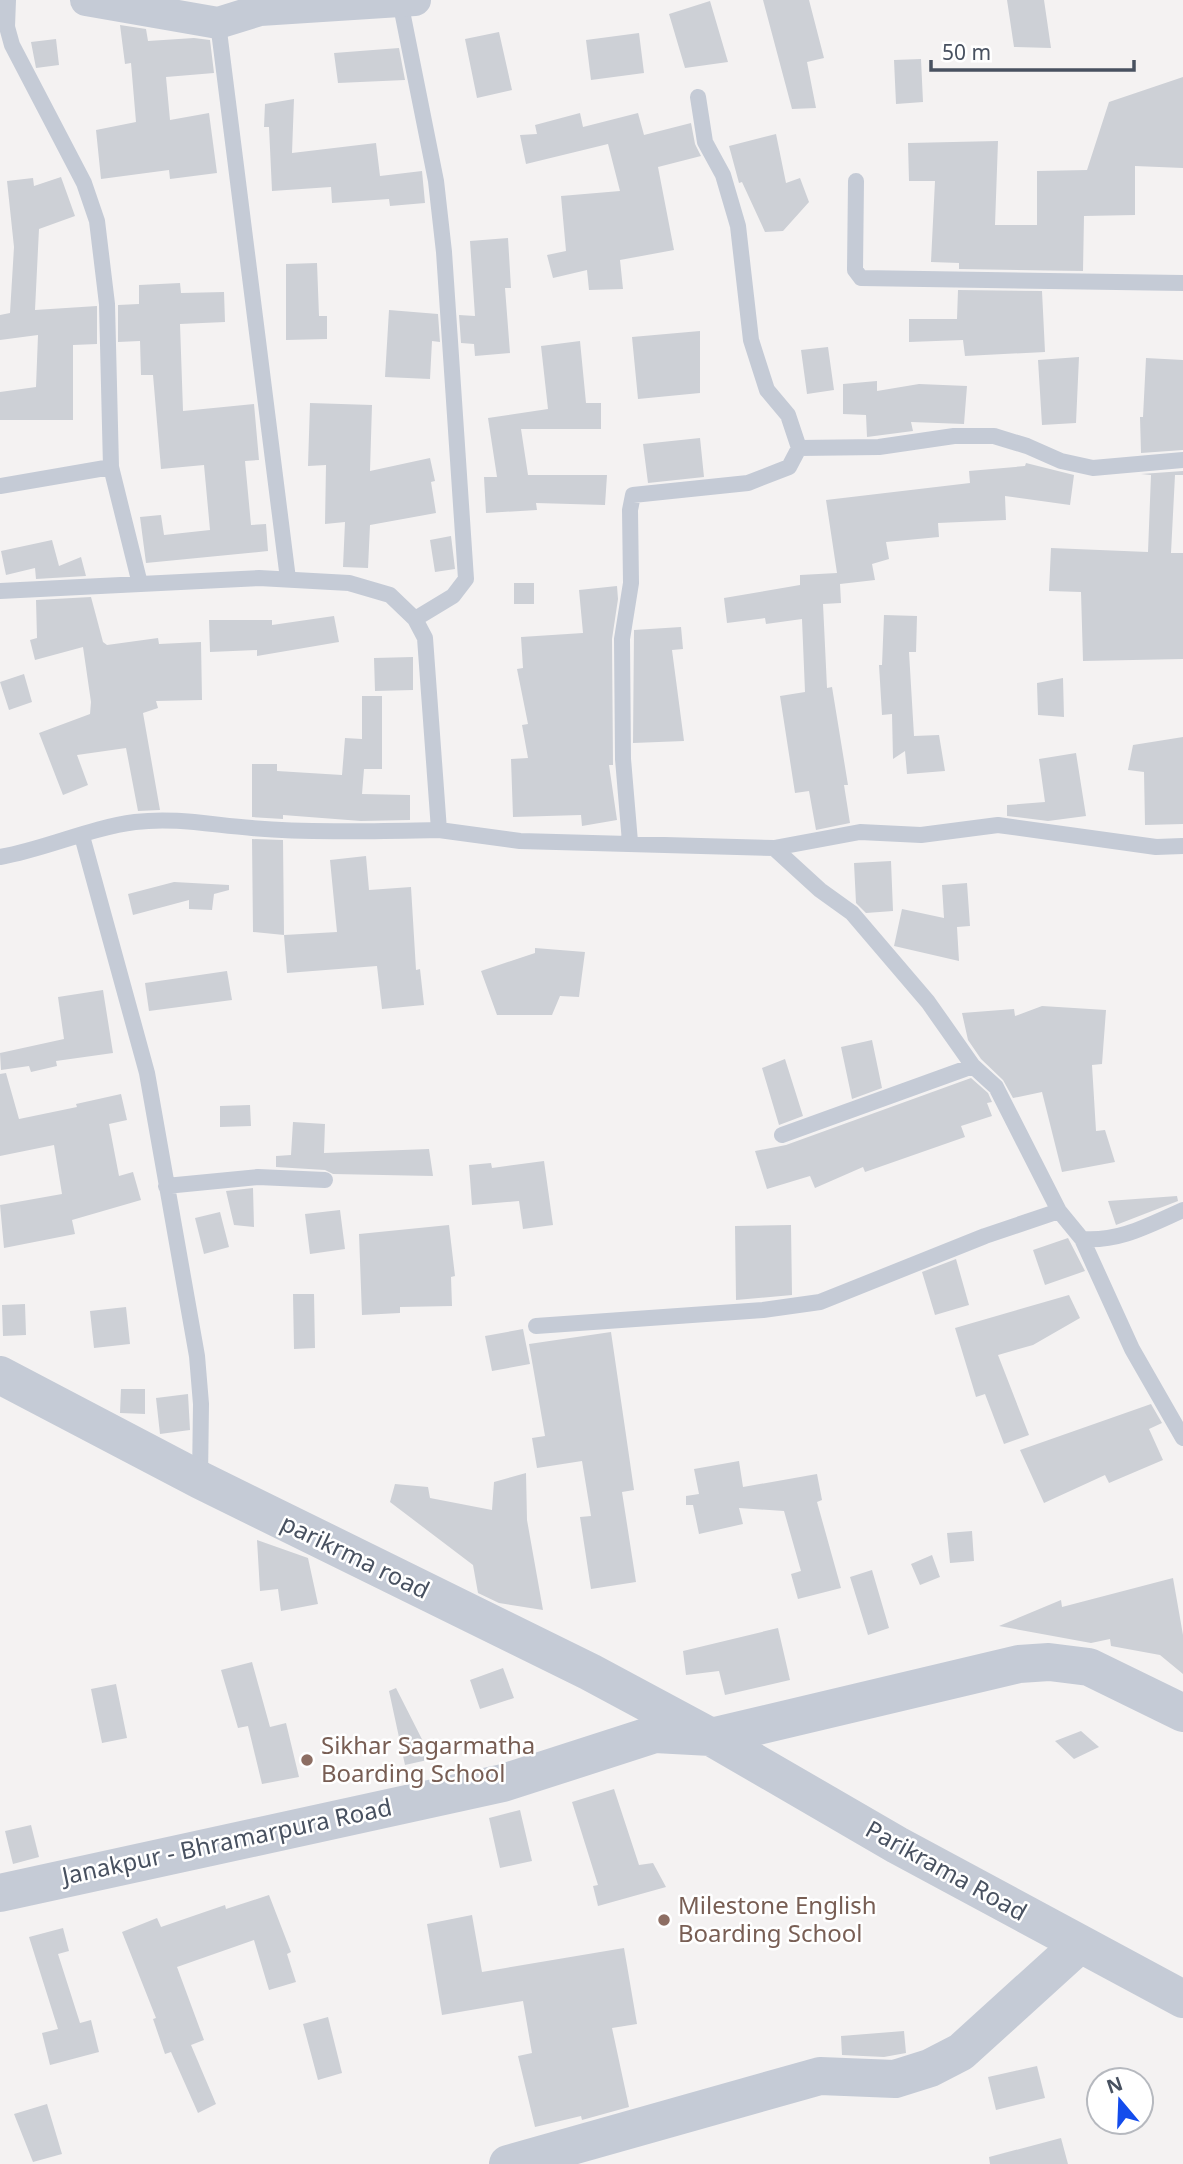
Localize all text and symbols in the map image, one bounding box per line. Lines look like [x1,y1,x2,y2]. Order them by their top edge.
scale bar [931,28,1134,72]
text: 50 m [942,38,991,66]
street label: parikrma road [276,1505,435,1606]
place label: Sikhar Sagarmatha Boarding School [321,1728,535,1789]
marker: Sikhar Sagarmatha Boarding School [299,1752,315,1768]
street label: Janakpur - Bhramarpura Road [57,1789,395,1892]
street label: Parikrama Road [860,1812,1033,1928]
place label: Milestone English Boarding School [678,1888,877,1949]
marker: Milestone English Boarding School [656,1912,672,1928]
north arrow [1085,2066,1155,2136]
text: N [1103,2070,1126,2100]

